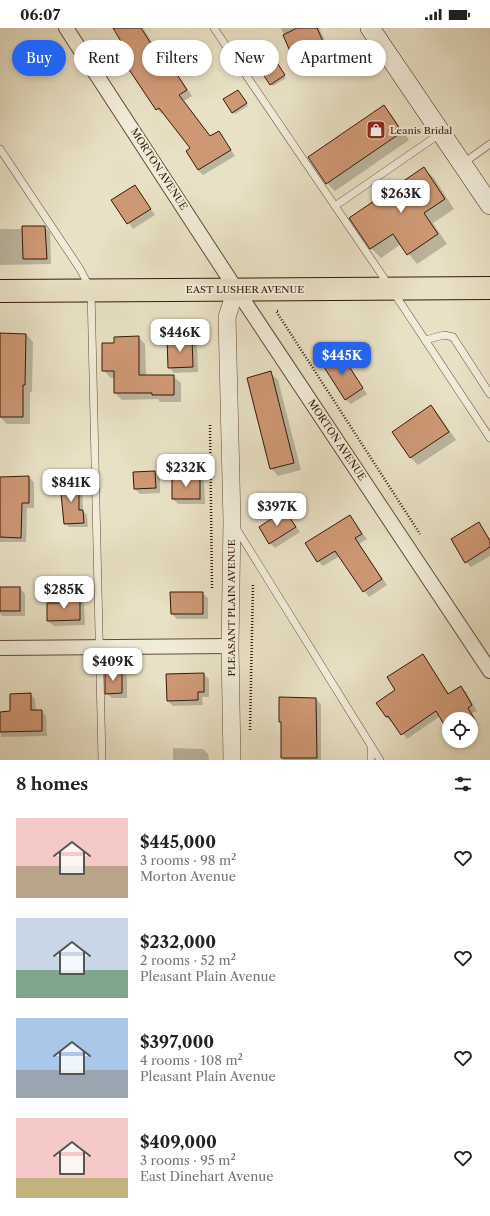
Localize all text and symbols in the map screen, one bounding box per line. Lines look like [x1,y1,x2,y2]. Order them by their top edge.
text: 06:07 [20,5,60,24]
chip: Buy [12,40,66,76]
chip: Rent [74,40,134,76]
chip: Filters [142,40,212,76]
chip: New [220,40,279,76]
chip: Apartment [287,40,386,76]
shop icon: Leanis Bridal [365,119,387,141]
place label: Leanis Bridal [390,124,452,137]
street label: MORTON AVENUE [128,126,190,213]
pin: $263K [373,180,429,214]
text: $263K [381,185,421,201]
street label: EAST LUSHER AVENUE [186,283,304,296]
pin: $446K [152,319,208,353]
text: $446K [160,324,200,340]
pin: $445K [314,342,370,376]
text: $445K [322,347,362,363]
street label: MORTON AVENUE [305,397,369,483]
pin: $232K [158,454,214,488]
text: $232K [166,459,206,475]
pin: $841K [43,469,99,503]
text: $841K [51,474,91,490]
pin: $397K [249,493,305,527]
text: $397K [257,498,297,514]
street label: PLEASANT PLAIN AVENUE [225,539,238,677]
pin: $285K [36,576,92,610]
text: $285K [44,581,84,597]
pin: $409K [85,648,141,682]
text: $409K [92,653,134,669]
map controls [442,712,478,748]
button: locate [442,712,478,748]
icon: filters [452,773,474,795]
text: 8 homes [16,774,88,794]
text: $445,000 [140,832,216,852]
icon: home [48,834,96,882]
icon: heart [452,847,474,869]
text: 3 rooms · 98 m² [140,852,236,868]
text: Morton Avenue [140,868,236,884]
text: $232,000 [140,932,216,952]
icon: home [48,934,96,982]
icon: heart [452,947,474,969]
text: 2 rooms · 52 m² [140,952,236,968]
text: Pleasant Plain Avenue [140,968,276,984]
text: $397,000 [140,1032,214,1052]
icon: home [48,1034,96,1082]
icon: heart [452,1047,474,1069]
text: 4 rooms · 108 m² [140,1052,243,1068]
text: Pleasant Plain Avenue [140,1068,276,1084]
text: $409,000 [140,1132,217,1152]
icon: home [48,1134,96,1182]
icon: heart [452,1147,474,1169]
text: 3 rooms · 95 m² [140,1152,236,1168]
text: East Dinehart Avenue [140,1168,274,1184]

